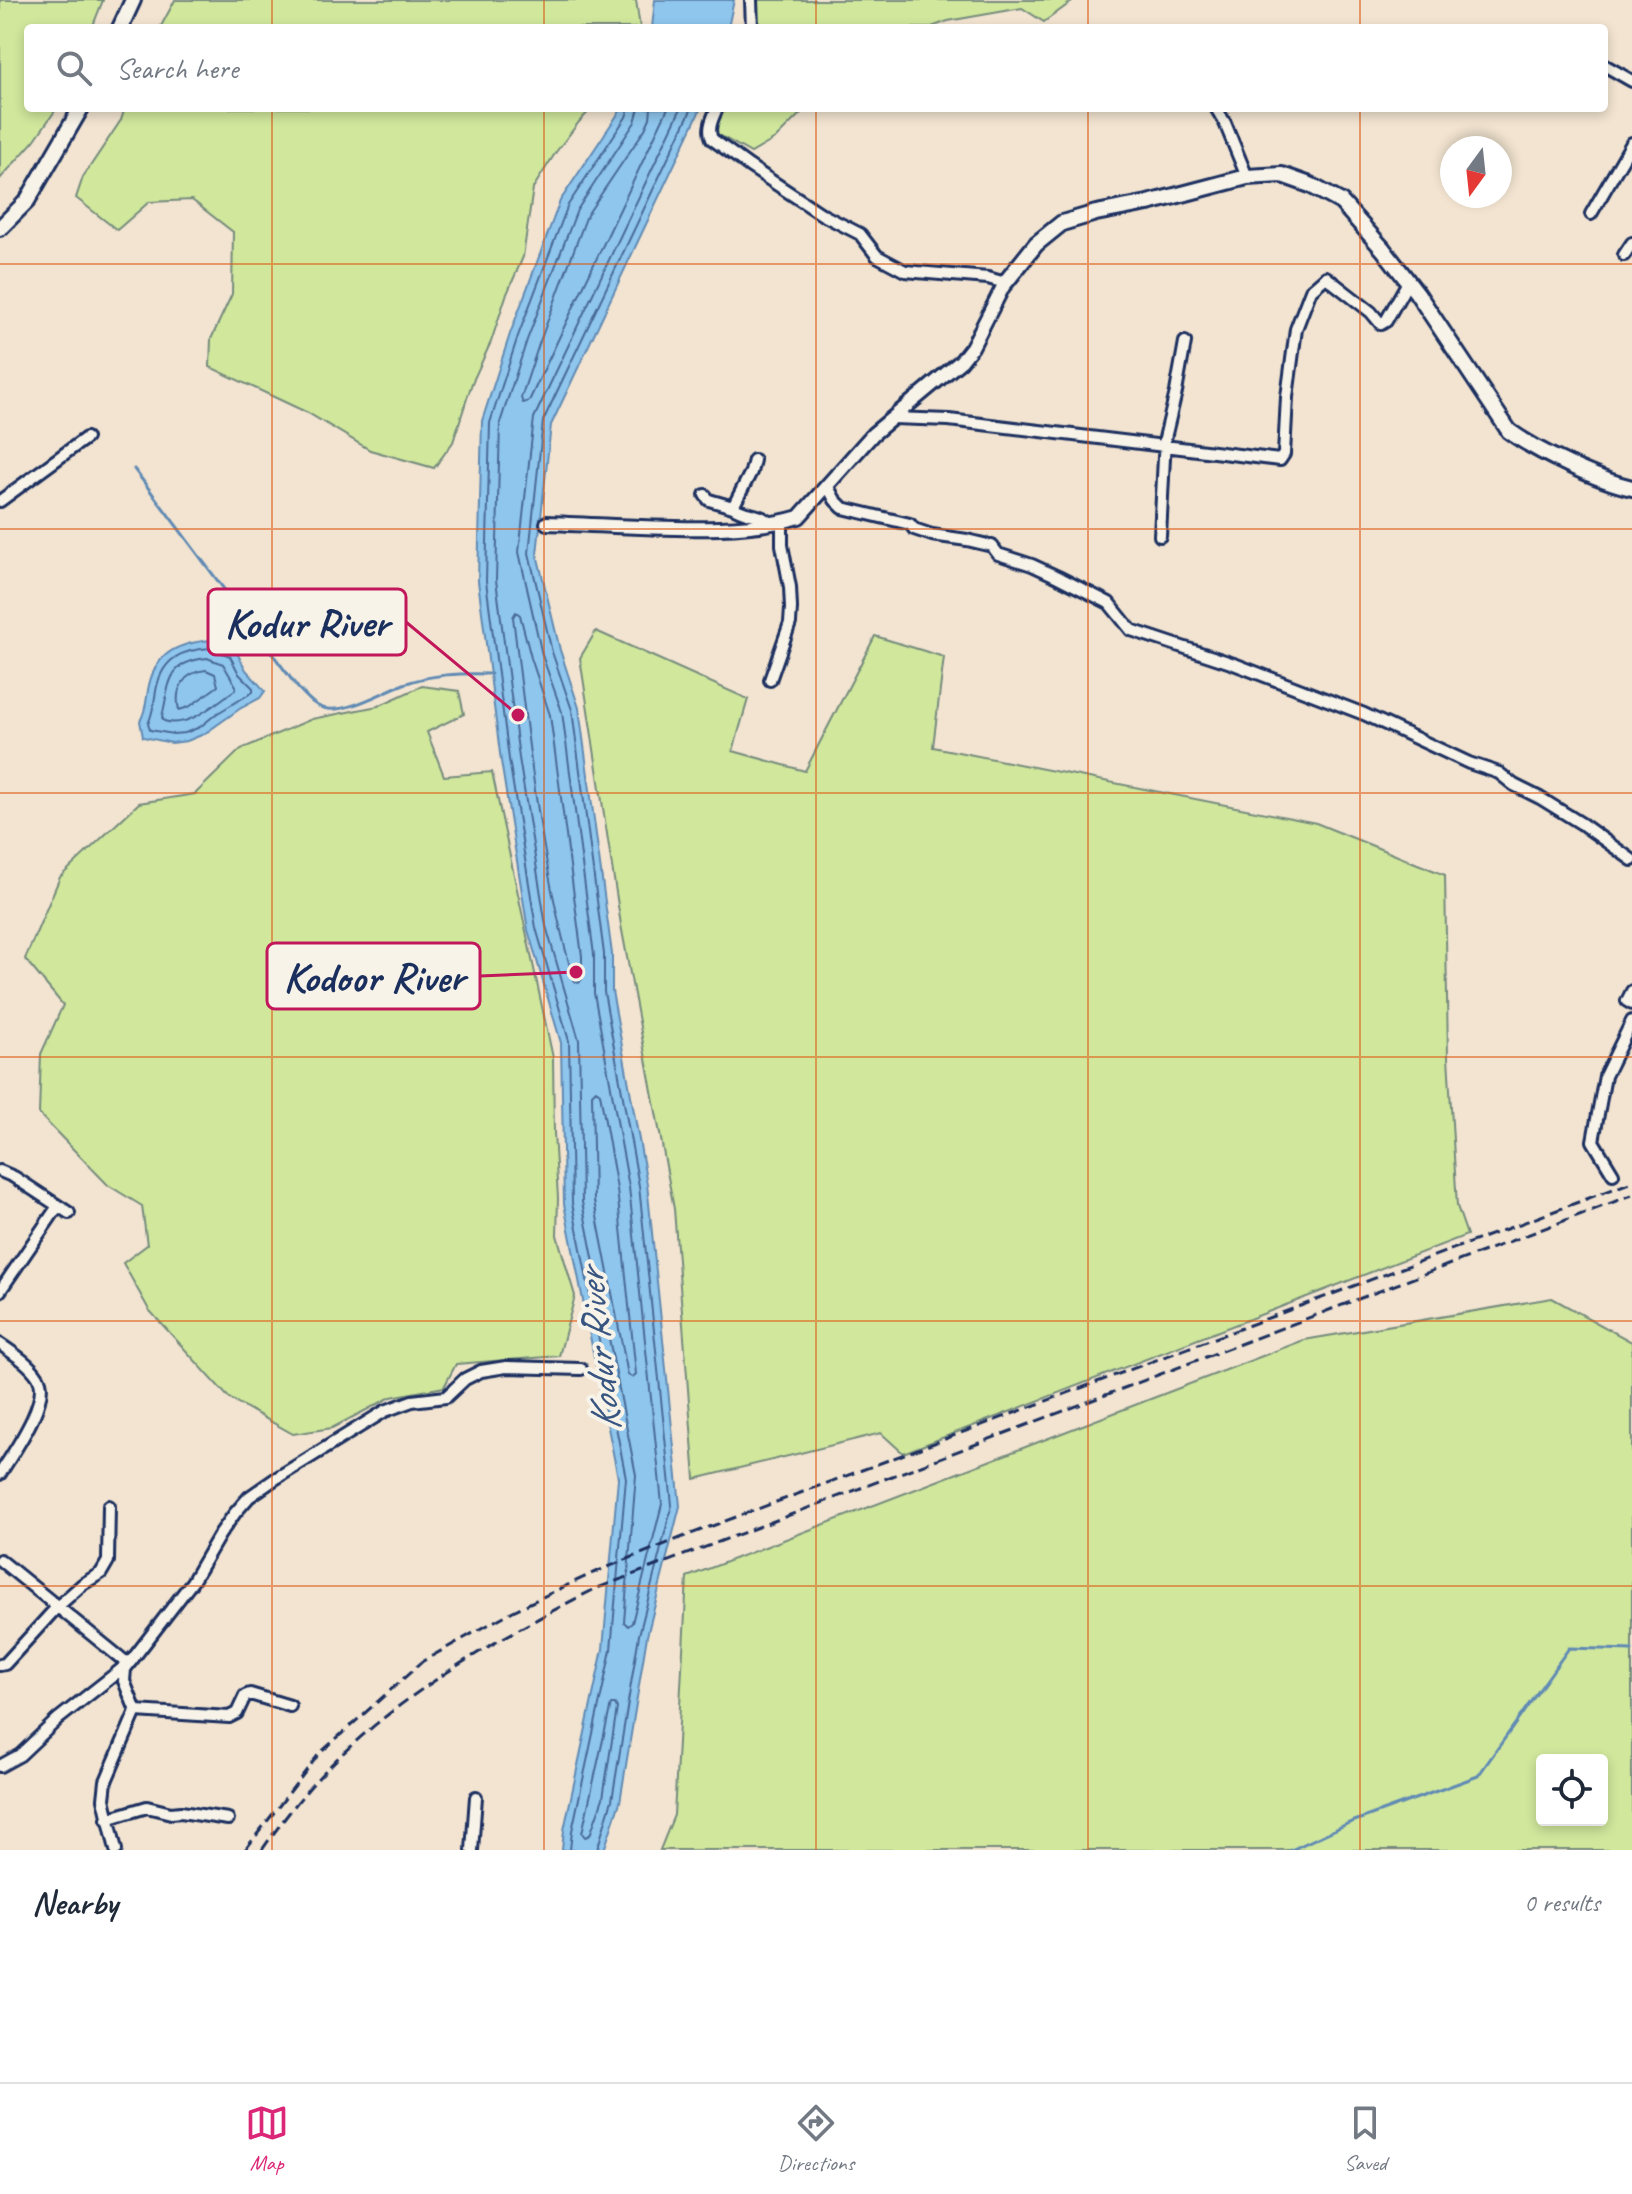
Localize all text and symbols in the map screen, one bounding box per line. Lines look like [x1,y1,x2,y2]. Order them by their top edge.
search box [24,24,1608,112]
icon: search [52,46,96,90]
text: Search here [116,49,238,87]
north arrow [1440,136,1512,208]
callout: Kodur River [208,589,406,655]
text: Kodur River [225,597,394,650]
callout: Kodoor River [267,943,480,1009]
text: Kodoor River [283,951,469,1004]
water label: Kodur River [563,1259,633,1434]
map controls [1536,1754,1608,1826]
button: locate [1536,1754,1608,1826]
text: Nearby [32,1881,118,1924]
text: 0 results [1524,1886,1600,1919]
tab: Map [245,2101,289,2177]
tab: Directions [778,2101,854,2177]
tab: Saved [1343,2101,1387,2177]

